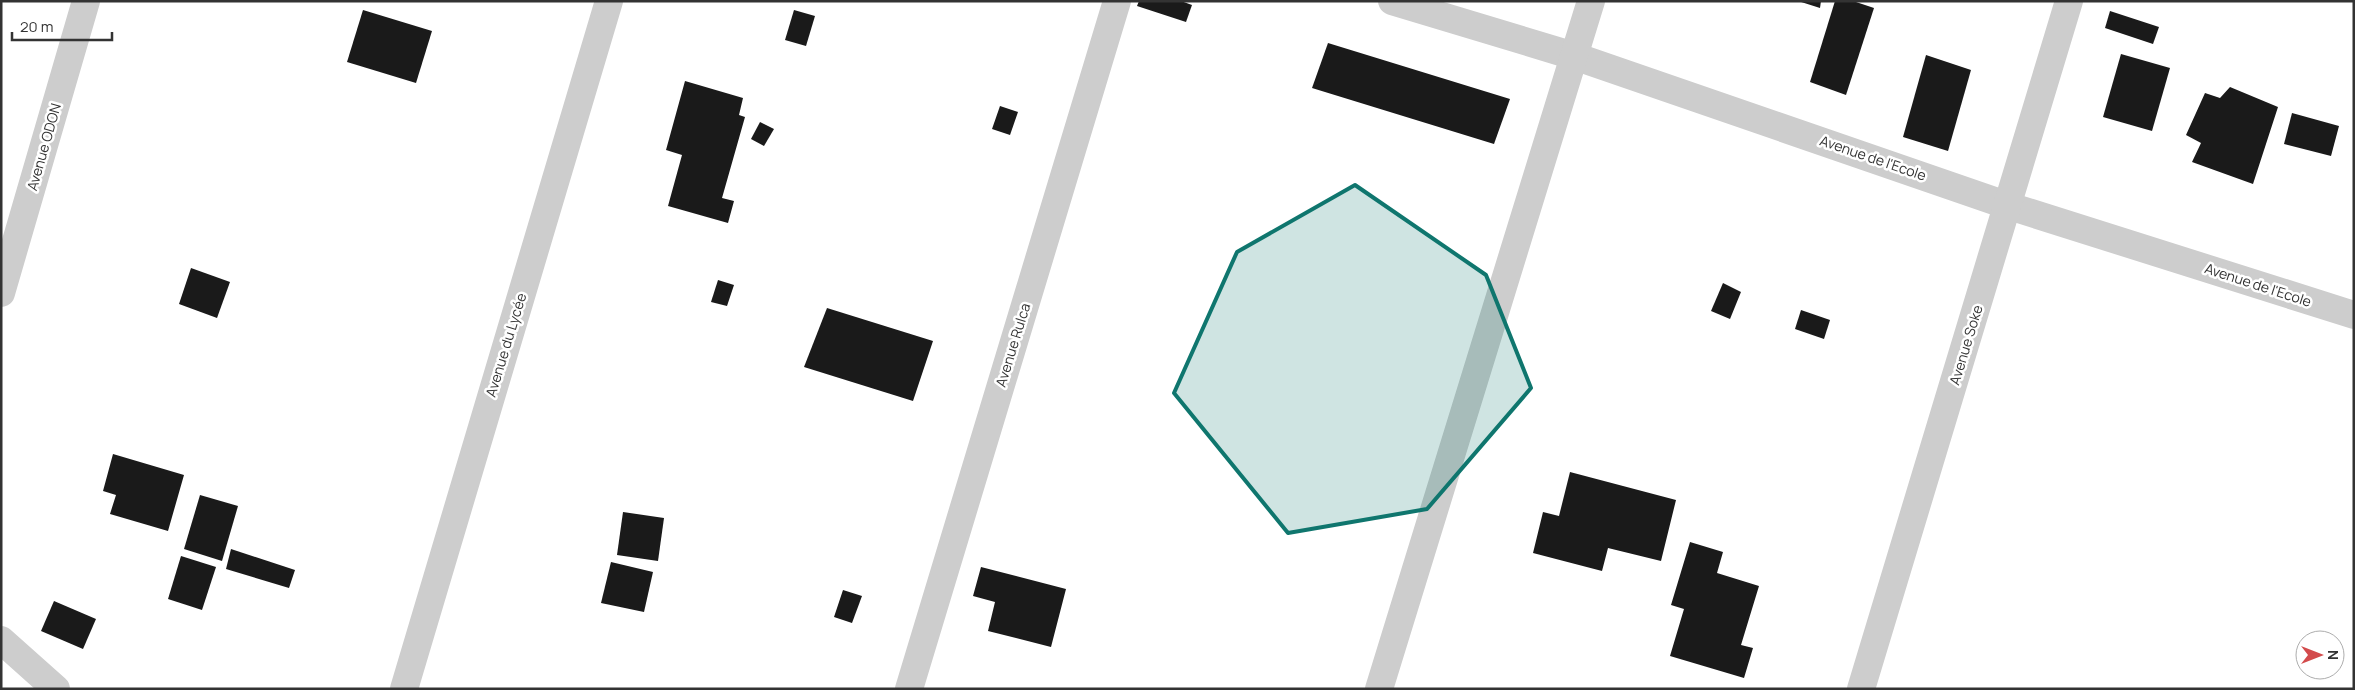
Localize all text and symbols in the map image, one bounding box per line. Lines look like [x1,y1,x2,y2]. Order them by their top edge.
scale bar [12,10,112,42]
text: 20 m [20,16,53,37]
street label: Avenue ODON [22,101,65,193]
street label: Avenue de l'Ecole [1818,130,1929,185]
street label: Avenue de l'Ecole [2202,258,2314,311]
street label: Avenue du Lycée [481,291,530,399]
street label: Avenue Rulca [991,301,1034,389]
street label: Avenue Soke [1944,303,1987,387]
north arrow [2295,630,2345,680]
text: N [2324,650,2343,660]

